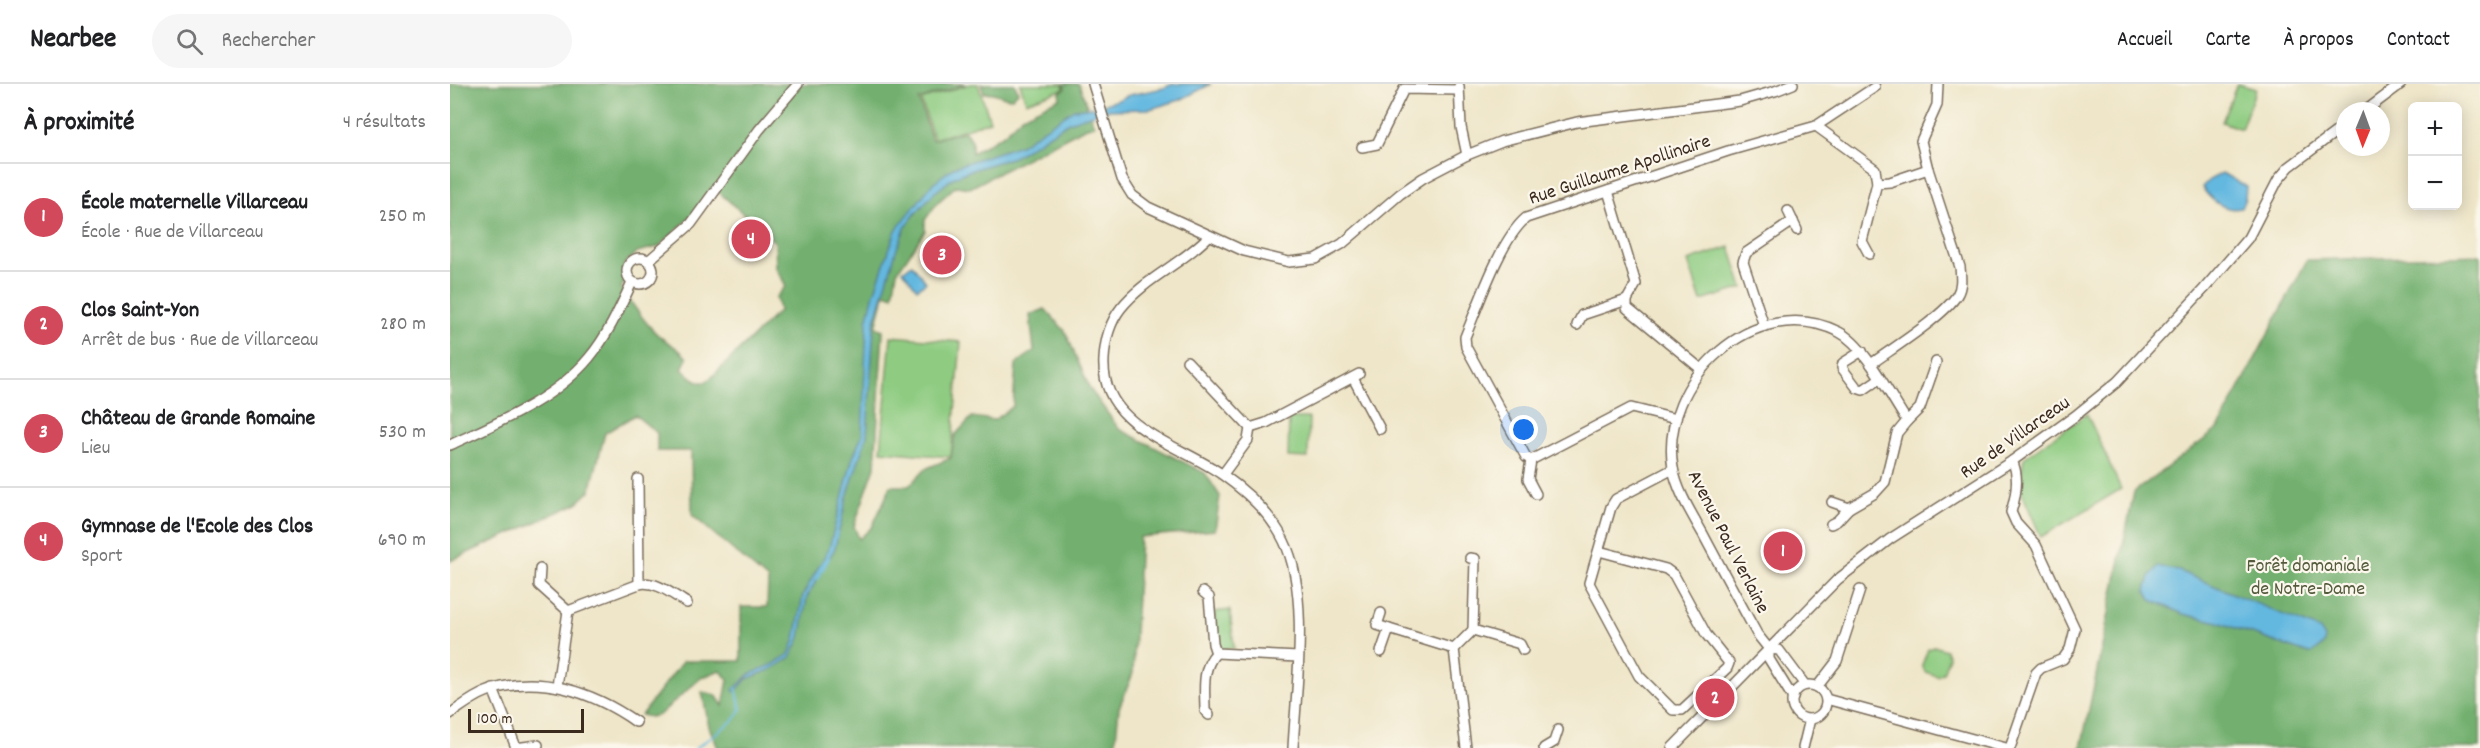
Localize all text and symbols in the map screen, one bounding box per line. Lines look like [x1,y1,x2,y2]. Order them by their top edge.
search box [152,14,572,68]
text: Nearbee [30,21,116,61]
icon: search [173,25,206,58]
text: Rechercher [221,26,315,57]
text: Accueil [2117,26,2172,56]
text: Carte [2205,26,2250,56]
text: À propos [2283,26,2354,56]
text: Contact [2387,26,2450,56]
north arrow [2336,102,2390,156]
map controls [2408,102,2462,210]
button: + [2408,102,2462,156]
text: À proximité [24,105,134,142]
text: 4 résultats [343,109,426,137]
street label: Rue Guillaume Apollinaire [1525,128,1715,213]
button: − [2408,156,2462,210]
text: École maternelle Villarceau [81,188,308,219]
text: 1 [41,203,46,231]
text: 250 m [379,203,426,231]
pin: 4 [732,216,770,262]
text: École · Rue de Villarceau [81,219,263,247]
pin: 3 [922,232,962,278]
text: Clos Saint-Yon [81,296,199,327]
text: 2 [39,311,48,339]
text: 280 m [380,311,426,339]
text: Arrêt de bus · Rue de Villarceau [81,327,318,355]
street label: Rue de Villarceau [1955,390,2077,487]
text: Château de Grande Romaine [81,404,315,435]
your location [1509,415,1538,444]
text: 3 [39,419,48,447]
text: 530 m [379,419,426,447]
text: Lieu [81,435,110,463]
street label: Avenue Paul Verlaine [1679,466,1776,619]
text: Gymnase de l'Ecole des Clos [81,512,313,543]
text: 4 [39,527,48,555]
text: 690 m [378,527,426,555]
pin: 1 [1764,528,1802,574]
text: Sport [81,543,123,571]
park label: Forêt domaniale de Notre-Dame [2246,553,2370,604]
pin: 2 [1696,676,1734,720]
scale bar [468,706,584,734]
text: 100 m [477,708,513,731]

